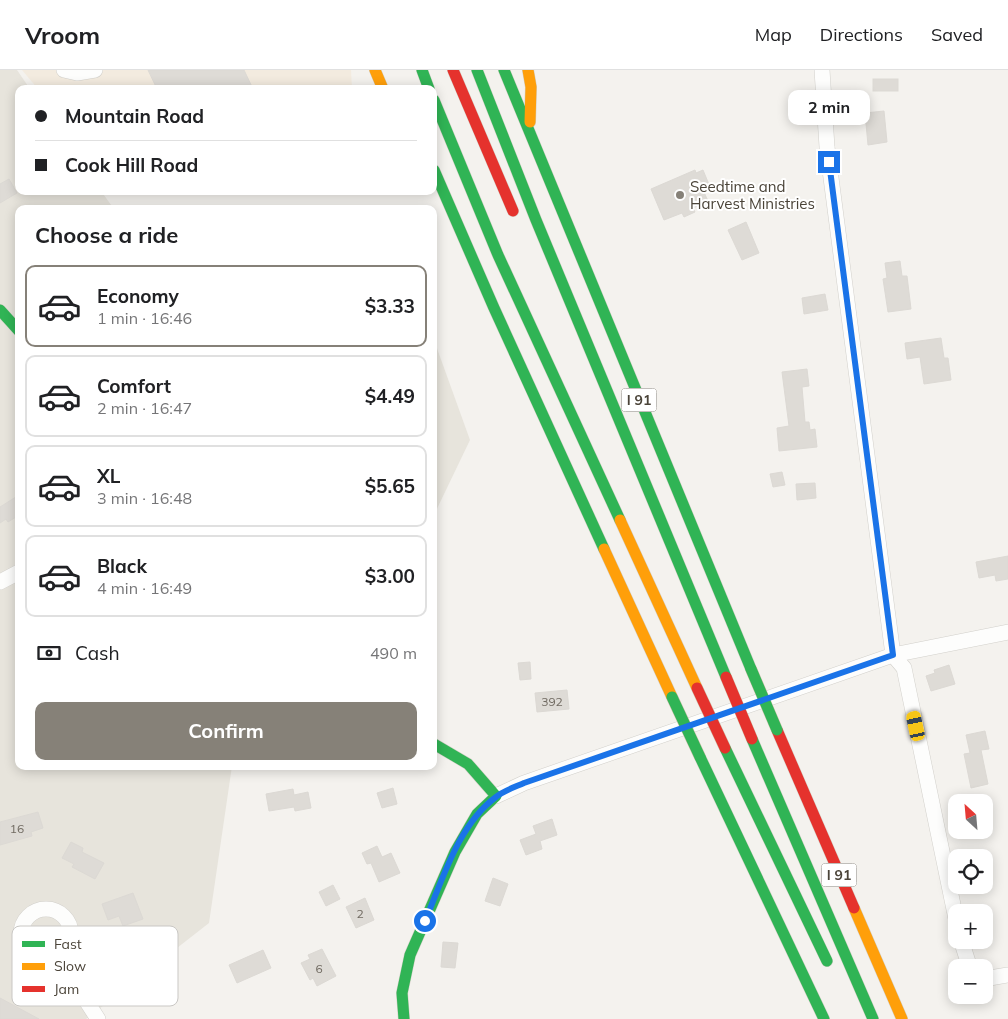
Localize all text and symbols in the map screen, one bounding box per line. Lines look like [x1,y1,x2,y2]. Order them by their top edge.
text: Vroom [25,20,100,50]
text: Map [755,23,792,46]
text: Directions [820,23,903,46]
text: Saved [931,23,983,46]
callout: 2 min [788,89,870,124]
text: 2 min [808,97,850,117]
text: Mountain Road [65,104,204,128]
route end [818,151,840,173]
text: Cook Hill Road [65,153,198,177]
place label: Seedtime and Harvest Ministries [690,177,815,213]
marker: Seedtime and Harvest Ministries [674,189,686,201]
text: Choose a ride [35,221,178,249]
icon: car [37,284,82,329]
text: Economy [97,284,179,308]
text: $3.33 [365,294,415,318]
text: 1 min · 16:46 [97,308,192,328]
icon: car [37,374,82,419]
text: Comfort [97,374,171,398]
text: $4.49 [365,384,415,408]
road number: I 91 [622,388,656,412]
text: 2 min · 16:47 [97,398,192,418]
icon: car [37,464,82,509]
text: XL [97,464,120,488]
text: $5.65 [365,474,415,498]
text: 3 min · 16:48 [97,488,192,508]
icon: car [37,554,82,599]
text: Black [97,554,147,578]
text: $3.00 [365,564,415,588]
text: 4 min · 16:49 [97,578,192,598]
icon: cash [35,639,63,667]
text: Cash [75,641,120,665]
text: 490 m [370,643,417,663]
house number: 392 [541,694,563,709]
button: Confirm [35,702,417,760]
car [905,710,926,742]
north arrow [948,794,992,839]
map controls [948,794,993,1004]
house number: 16 [10,821,24,836]
button: locate [948,849,993,894]
road number: I 91 [822,864,856,886]
button: + [948,904,993,949]
house number: 2 [356,906,364,921]
route start [414,910,436,932]
legend [12,926,178,1006]
text: Fast [54,935,82,953]
text: Slow [54,957,86,975]
button: − [948,959,993,1004]
house number: 6 [315,961,323,976]
text: Jam [54,980,79,998]

